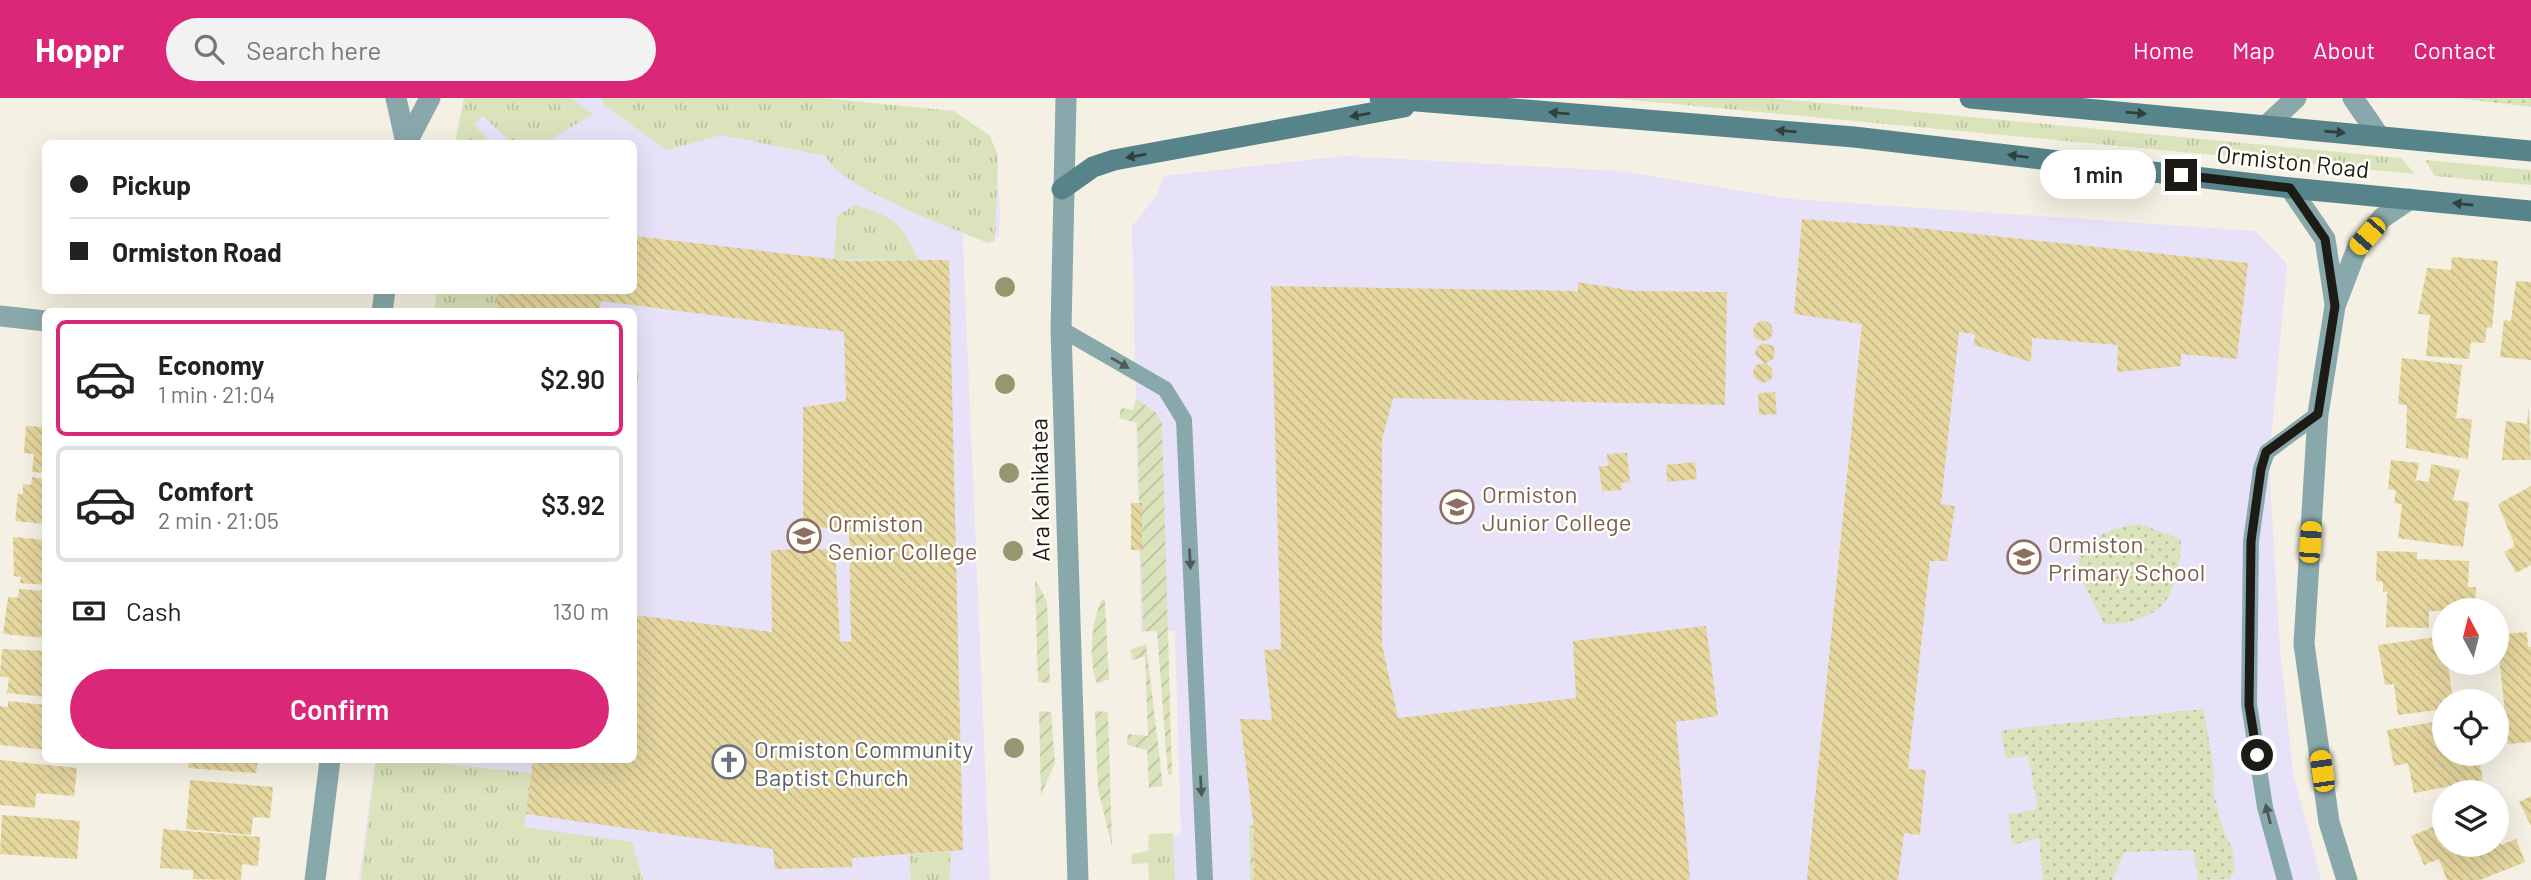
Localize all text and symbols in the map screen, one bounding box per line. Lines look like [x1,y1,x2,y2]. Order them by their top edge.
search box [166,18,656,81]
text: Hoppr [35,29,124,69]
icon: search [190,30,228,68]
text: Search here [246,34,381,65]
text: Home [2133,35,2194,64]
text: Map [2232,35,2275,64]
text: About [2313,35,2375,64]
text: Contact [2413,35,2496,64]
one-way arrow [1548,107,1570,118]
one-way arrow [2125,108,2147,119]
one-way arrow [1349,110,1371,121]
one-way arrow [1775,125,1797,136]
one-way arrow [2324,127,2346,138]
street label: Ormiston Road [2215,139,2371,183]
one-way arrow [2007,150,2029,161]
callout: 1 min [2041,150,2156,200]
one-way arrow [1125,151,1147,162]
route end [2165,159,2197,191]
text: 1 min [2073,160,2123,188]
text: Pickup [112,169,191,200]
one-way arrow [2452,199,2474,210]
car [2346,213,2389,259]
text: Ormiston Road [112,236,282,267]
icon: car [74,347,137,410]
text: Economy [158,349,264,380]
one-way arrow [1111,357,1130,369]
text: $2.90 [540,363,605,394]
text: 1 min · 21:04 [158,380,275,408]
street label: Ara Kahikatea [1023,418,1055,562]
icon: car [74,473,137,536]
text: Comfort [158,475,254,506]
place label: Ormiston Junior College [1482,479,1631,536]
school or university icon: Ormiston Junior College [1438,488,1476,526]
text: $3.92 [541,489,605,520]
text: 2 min · 21:05 [158,506,279,534]
place label: Ormiston Senior College [828,508,978,565]
school or university icon: Ormiston Senior College [785,517,823,555]
car [2299,520,2322,564]
place label: Ormiston Primary School [2048,529,2205,586]
school or university icon: Ormiston Primary School [2005,538,2043,576]
one-way arrow [1185,548,1196,570]
icon: cash [70,592,108,630]
text: Cash [126,595,181,626]
text: 130 m [552,597,609,625]
north arrow [2432,598,2510,676]
map controls [2432,598,2509,857]
button: Confirm [70,669,609,749]
button: locate [2432,689,2509,766]
place label: Ormiston Community Baptist Church [754,734,973,791]
route start [2241,739,2273,771]
church icon: Ormiston Community Baptist Church [710,743,748,781]
car [2309,749,2336,793]
one-way arrow [1196,776,1207,798]
button: layers [2432,780,2509,857]
one-way arrow [2262,803,2273,825]

